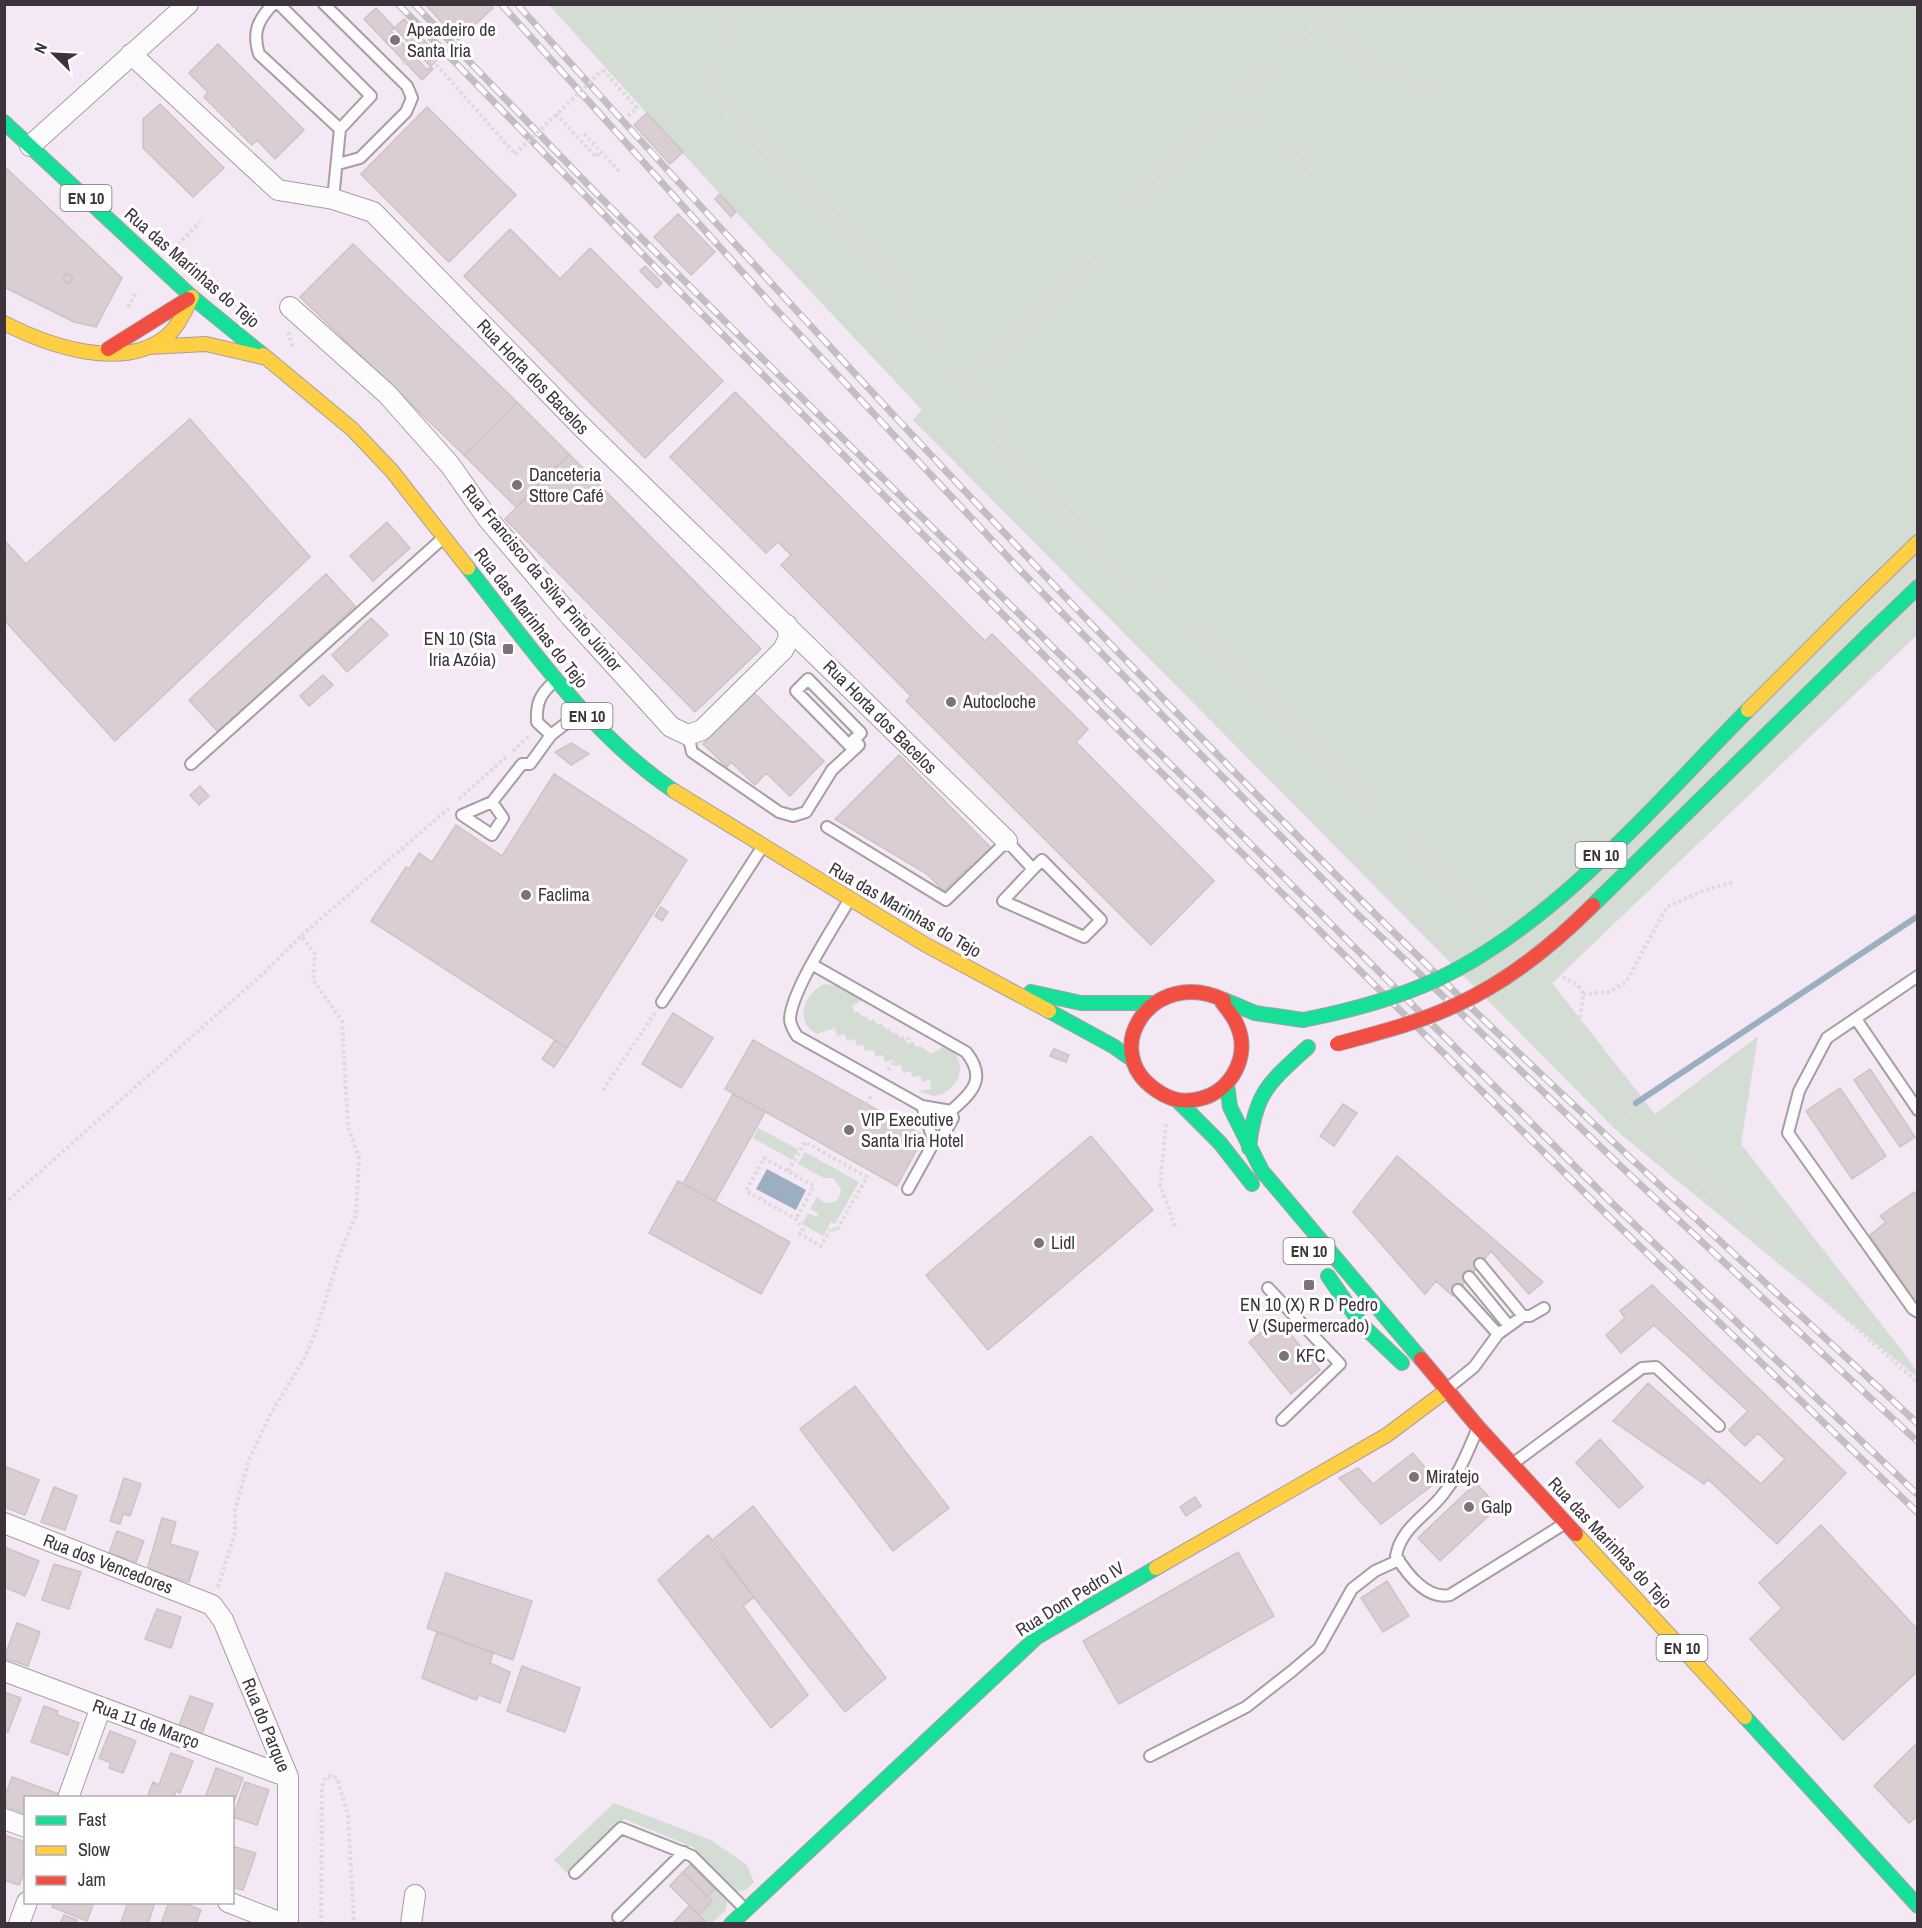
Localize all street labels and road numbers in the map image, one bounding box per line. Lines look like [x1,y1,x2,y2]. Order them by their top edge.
road number: EN 10 [60,185,112,211]
street label: Rua das Marinhas do Tejo [119,202,265,333]
street label: Rua Horta dos Bacelos [472,313,595,440]
street label: Rua Francisco da Silva Pinto Júnior [457,479,628,677]
street label: Rua das Marinhas do Tejo [469,542,594,693]
street label: Rua Horta dos Bacelos [818,654,943,779]
road number: EN 10 [562,703,612,729]
road number: EN 10 [1576,842,1626,868]
street label: Rua das Marinhas do Tejo [825,856,986,963]
road number: EN 10 [1284,1238,1334,1264]
street label: Rua das Marinhas do Tejo [1543,1471,1678,1614]
street label: Rua dos Vencedores [40,1527,177,1600]
street label: Rua Dom Pedro IV [1011,1555,1129,1642]
road number: EN 10 [1656,1635,1708,1661]
street label: Rua do Parque [236,1674,297,1776]
street label: Rua 11 de Março [89,1693,203,1754]

